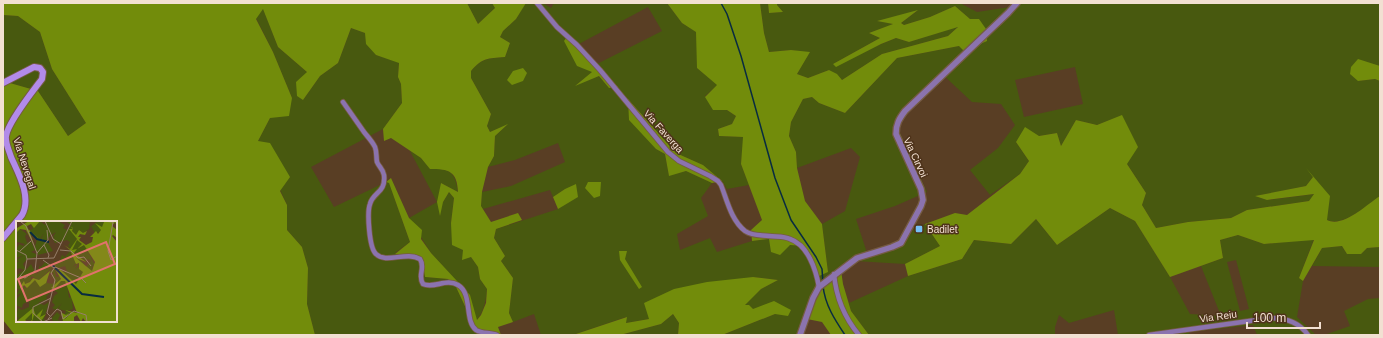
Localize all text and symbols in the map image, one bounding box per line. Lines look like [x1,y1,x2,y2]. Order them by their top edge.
street label: Via Faverga [642,108,686,155]
street label: Via Nevegal [11,136,38,190]
street label: Via Cirvoi [902,136,930,179]
inset map [16,221,117,322]
marker: Badilet [914,224,924,234]
place label: Badilet [927,224,958,235]
scale bar [1247,304,1320,330]
street label: Via Reiu [1199,308,1237,325]
text: 100 m [1253,311,1286,325]

